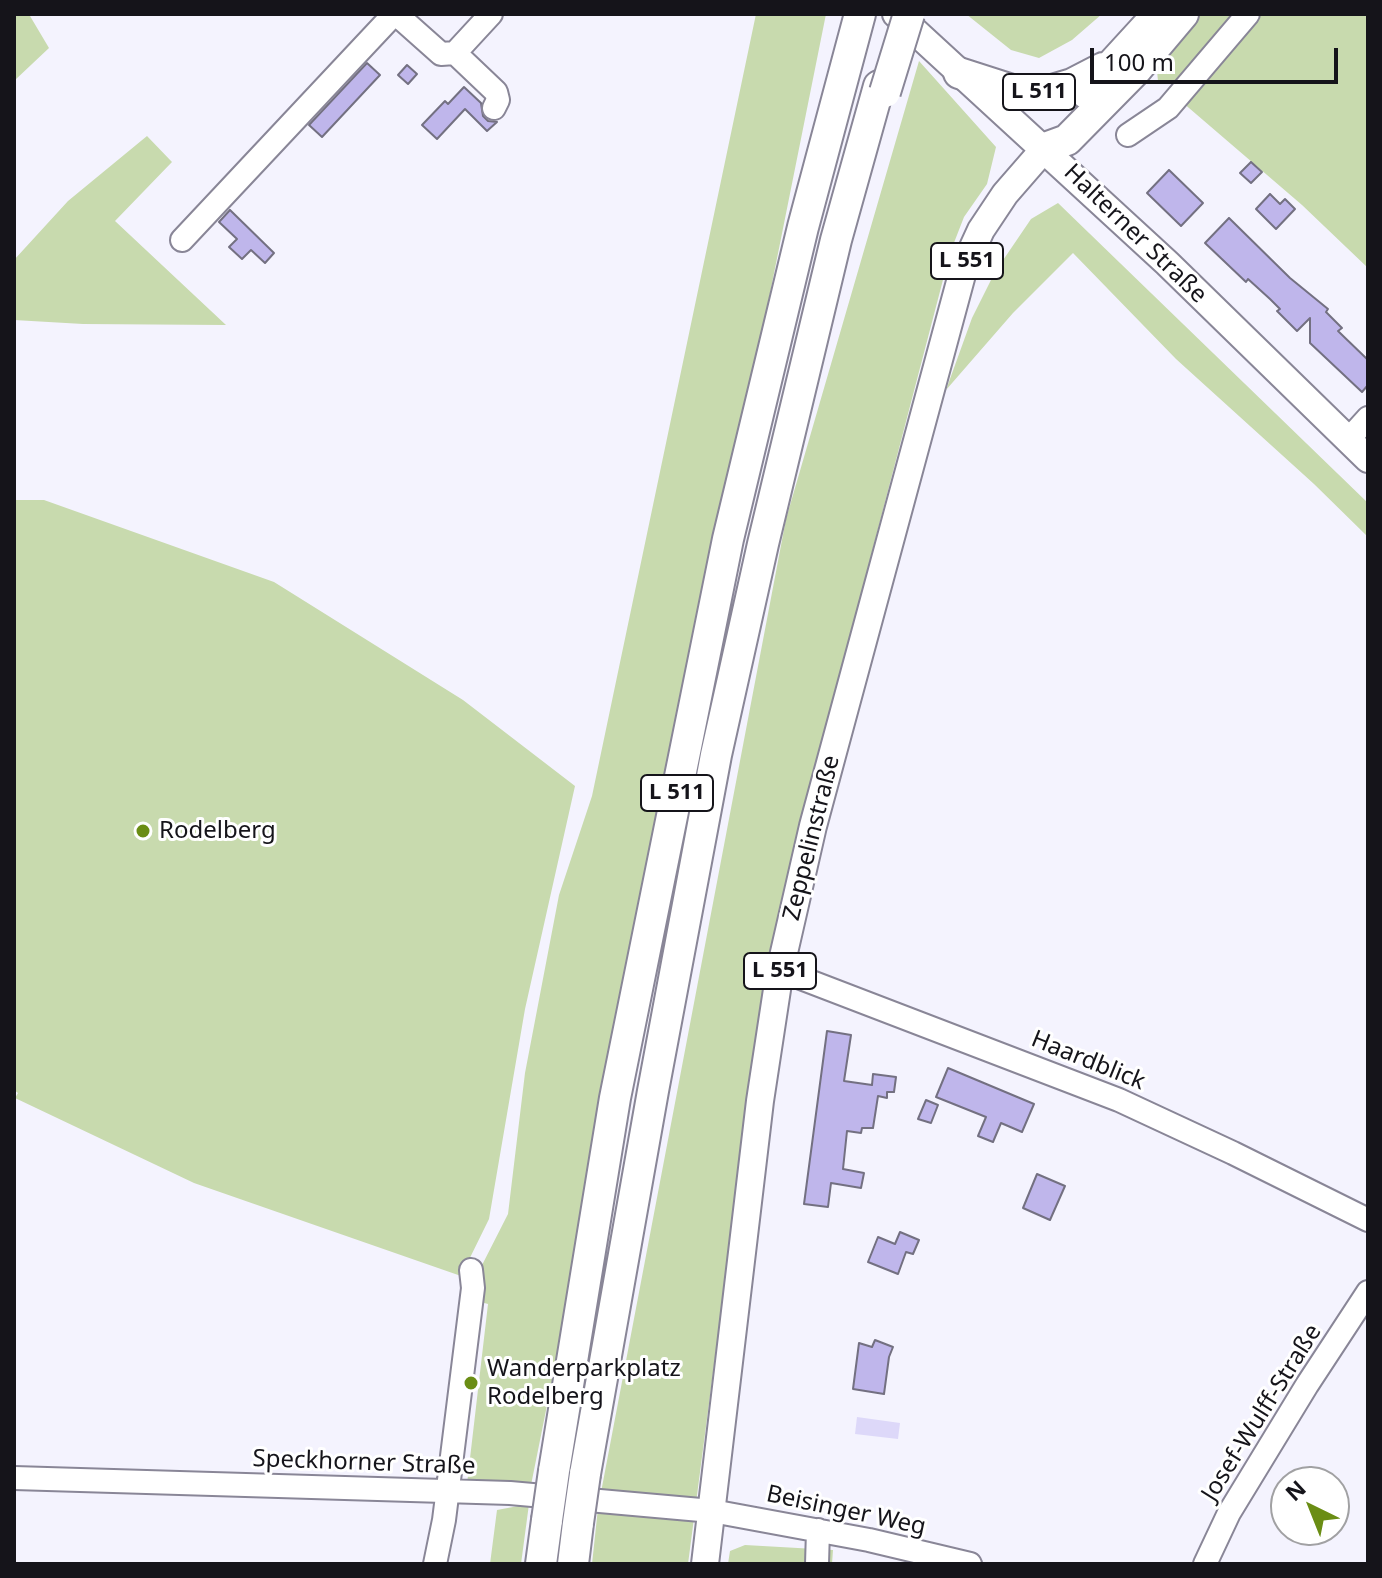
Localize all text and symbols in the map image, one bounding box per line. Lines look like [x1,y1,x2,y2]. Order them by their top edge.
scale bar [1094,32,1342,82]
text: 100 m [1104,45,1174,78]
road number: L 511 [1003,74,1075,110]
street label: Halterner Straße [1058,159,1212,309]
road number: L 551 [931,243,1003,279]
street label: Zeppelinstraße [778,752,846,924]
road number: L 511 [641,775,713,811]
place label: Rodelberg [159,817,276,845]
marker: Rodelberg [134,822,152,840]
road number: L 551 [744,953,816,989]
street label: Haardblick [1027,1025,1149,1097]
street label: Josef-Wulff-Straße [1196,1319,1328,1507]
place label: Wanderparkplatz Rodelberg [487,1355,681,1411]
marker: Wanderparkplatz Rodelberg [462,1374,480,1392]
street label: Speckhorner Straße [252,1445,476,1481]
north arrow [1270,1466,1350,1546]
text: N [1278,1473,1312,1507]
street label: Beisinger Weg [764,1480,928,1542]

